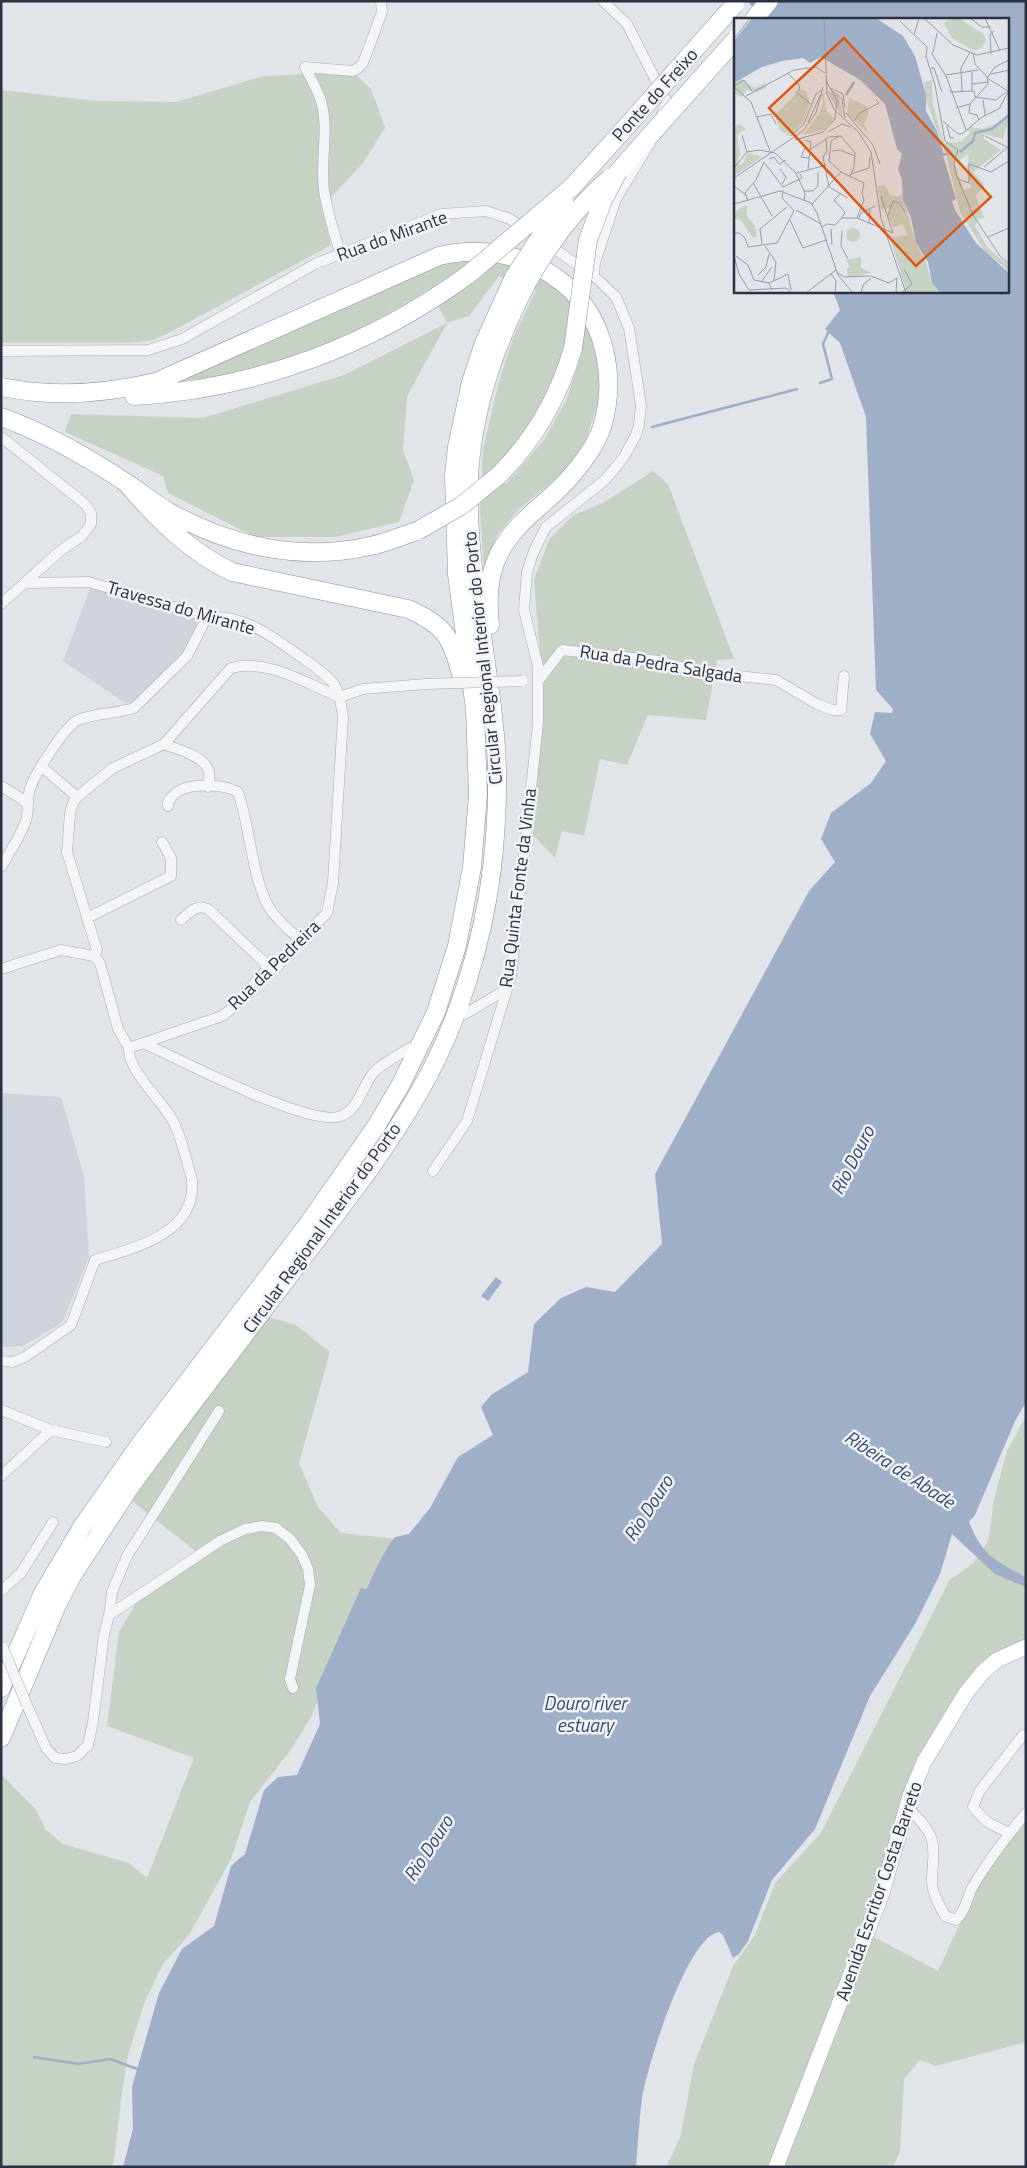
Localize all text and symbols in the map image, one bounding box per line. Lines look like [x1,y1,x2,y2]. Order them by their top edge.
inset map [734,18,1010,292]
street label: Ponte do Freixo [605,42,704,147]
street label: Rua do Mirante [333,203,451,268]
street label: Circular Regional Interior do Porto [456,530,509,786]
street label: Travessa do Mirante [104,573,258,642]
street label: Rua da Pedra Salgada [578,637,744,690]
street label: Rua Quinta Fonte da Vinha [492,787,543,989]
street label: Rua da Pedreira [221,913,326,1016]
street label: Circular Regional Interior do Porto [236,1117,407,1339]
water label: Rio Douro [822,1120,881,1199]
water label: Ribeira de Abade [839,1422,962,1516]
water label: Rio Douro [615,1468,680,1547]
water label: Douro river estuary [544,1688,628,1739]
street label: Avenida Escritor Costa Barreto [828,1777,929,2004]
water label: Rio Douro [395,1808,460,1887]

